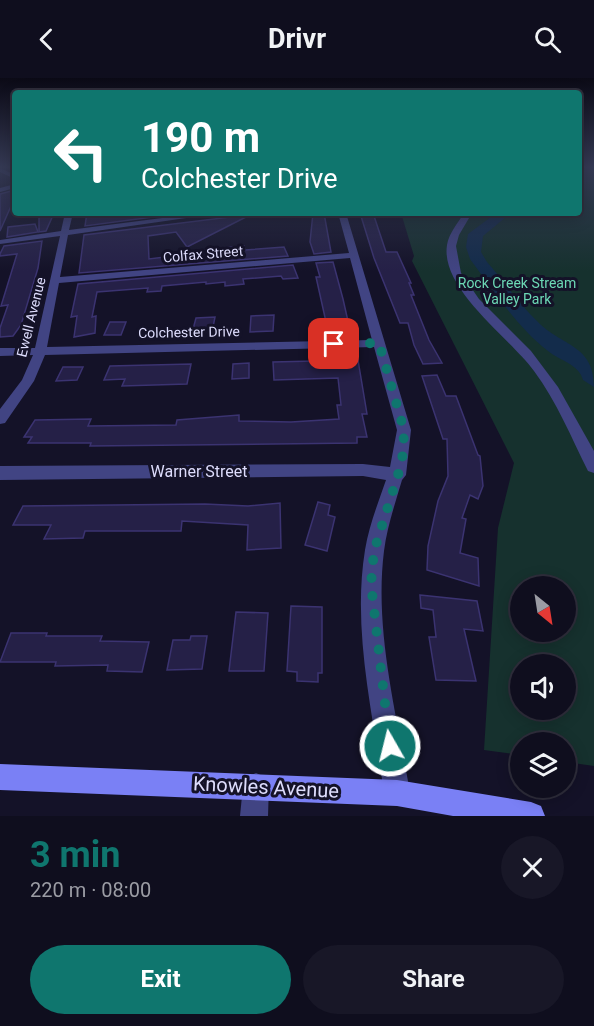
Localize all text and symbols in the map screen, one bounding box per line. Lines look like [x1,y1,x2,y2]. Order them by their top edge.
icon: back [30,23,63,56]
text: Drivr [268,23,326,55]
icon: search [531,23,564,56]
text: 190 m [141,113,260,162]
icon: left [42,114,120,192]
text: Colchester Drive [141,163,337,195]
street label: Colfax Street [162,242,244,265]
street label: Ewell Avenue [13,275,49,359]
park label: Rock Creek Stream Valley Park [458,275,576,307]
pin [308,318,359,369]
street label: Colchester Drive [138,323,240,341]
icon: arrive [317,327,350,360]
street label: Warner Street [151,462,247,481]
north arrow [510,576,576,642]
map controls [510,576,576,798]
button: sound [510,654,576,720]
position arrow [358,714,422,778]
button: layers [510,732,576,798]
street label: Knowles Avenue [192,771,340,803]
text: 3 min [30,834,121,876]
button: close [501,836,564,899]
text: 220 m · 08:00 [30,878,151,902]
button: Exit [30,945,291,1014]
button: Share [303,945,564,1014]

